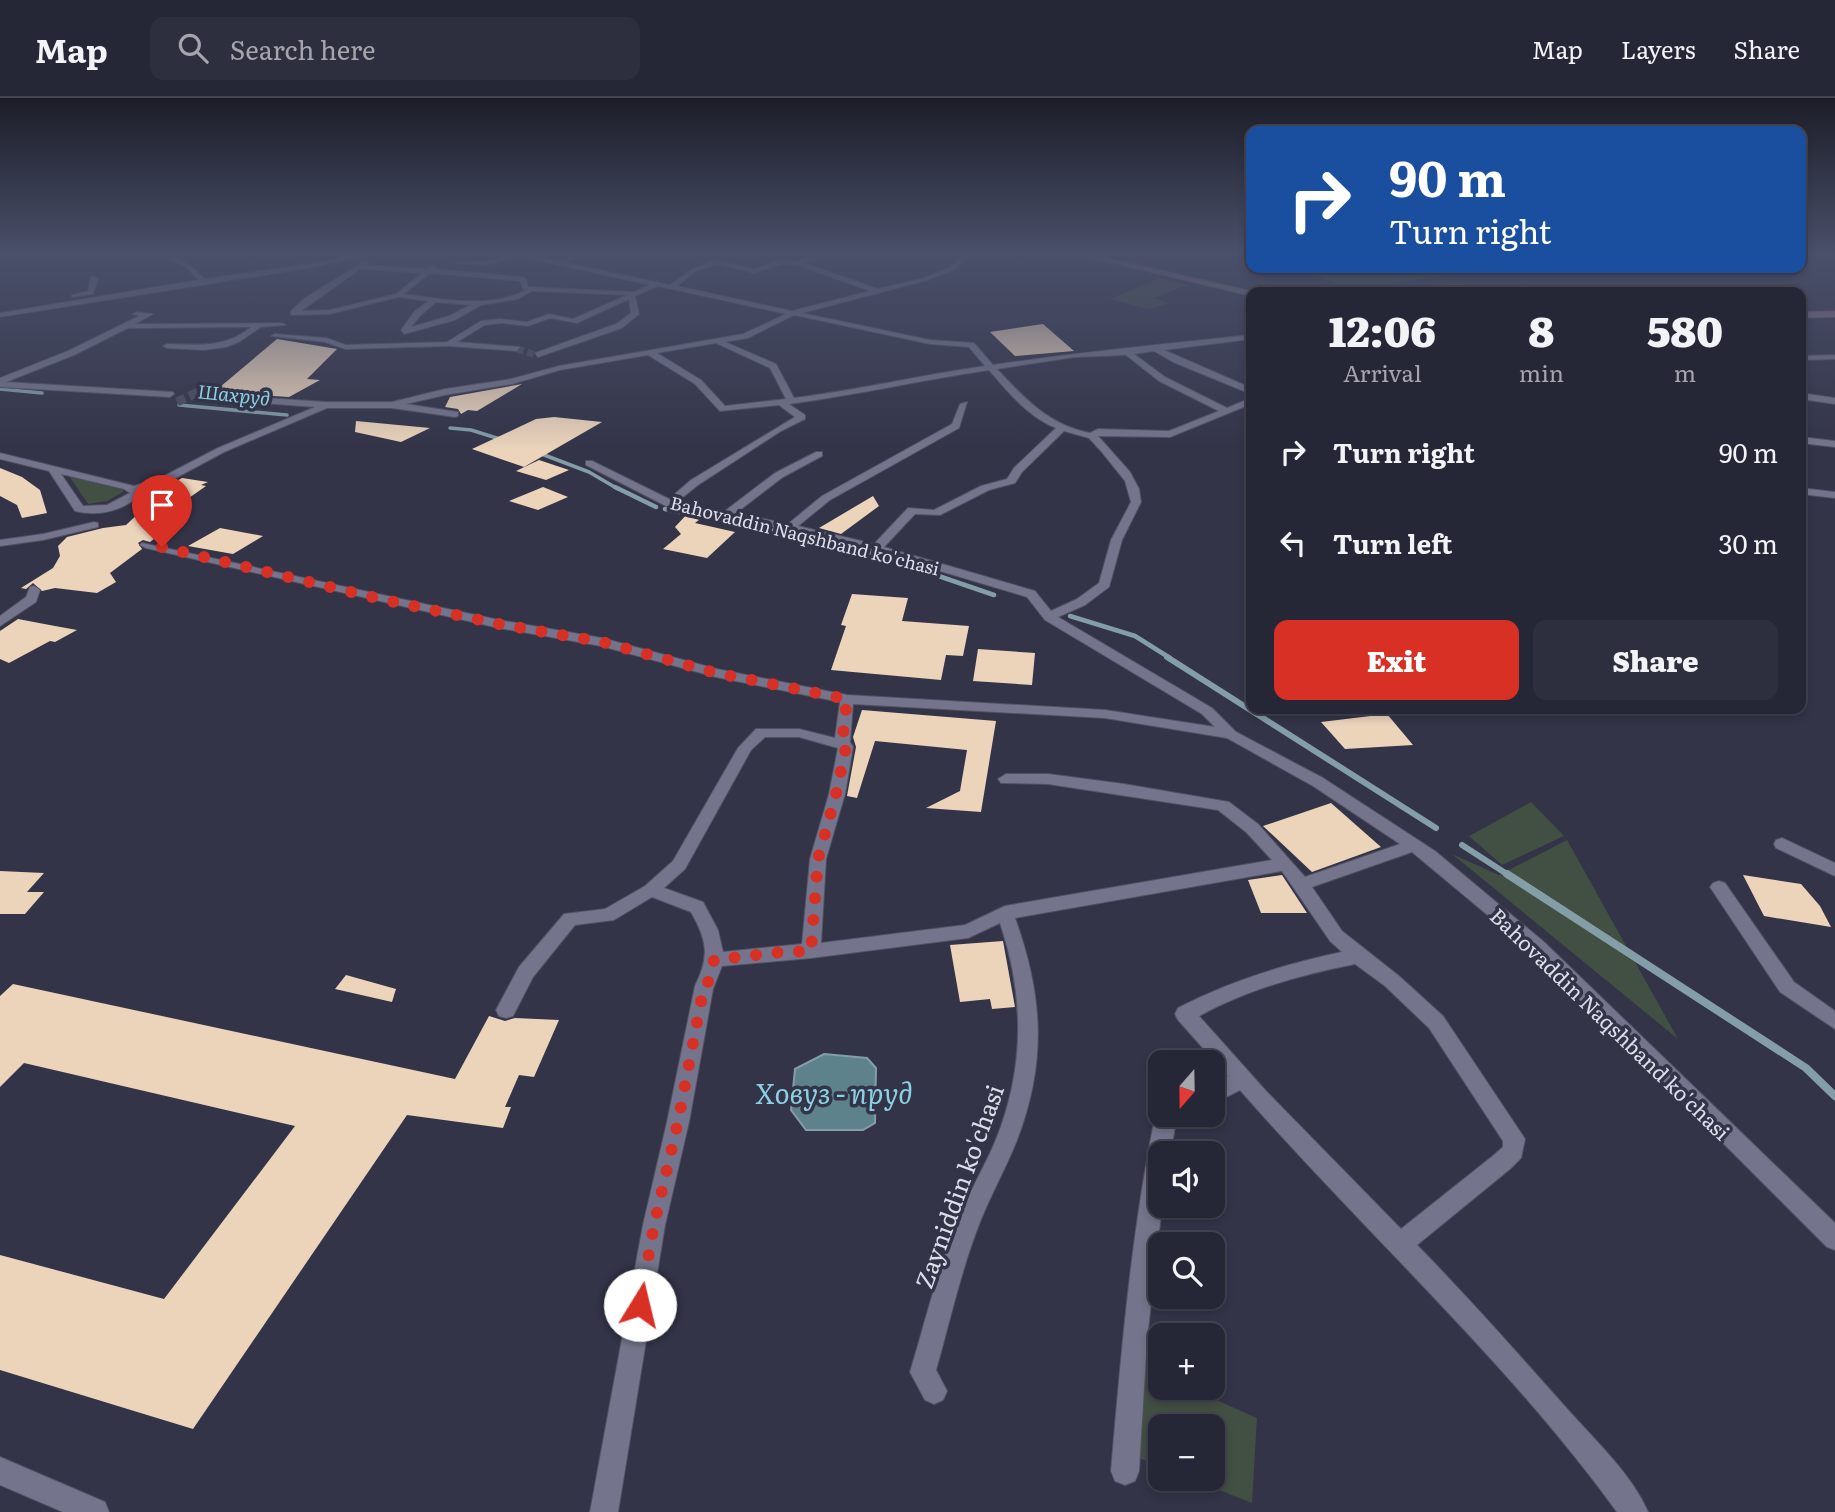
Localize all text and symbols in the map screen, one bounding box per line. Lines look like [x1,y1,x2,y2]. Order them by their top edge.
search box [150,17,640,80]
text: Map [35,24,108,73]
icon: search [174,29,212,67]
text: Search here [230,29,376,68]
text: Map [1532,31,1583,66]
text: Layers [1621,31,1695,66]
text: Share [1733,31,1800,66]
text: 90 m [1389,139,1506,212]
icon: right [1274,154,1365,245]
text: Turn right [1389,206,1551,254]
text: 12:06 [1329,298,1436,360]
text: 8 [1529,298,1554,360]
text: 580 [1647,298,1723,360]
text: Arrival [1343,355,1422,389]
text: min [1519,355,1564,389]
text: m [1674,355,1696,389]
water label: Шахруд [196,376,272,412]
text: Turn right [1333,432,1475,471]
text: 90 m [1719,432,1778,471]
icon: right [1274,433,1312,471]
pin [132,475,192,547]
icon: arrive [143,486,181,524]
street label: Bahovaddin Naqshband ko'chasi [668,488,942,582]
text: Turn left [1333,523,1452,562]
text: 30 m [1718,523,1778,562]
icon: left [1274,524,1312,562]
button: Exit [1274,620,1519,700]
button: Share [1533,620,1778,700]
street label: Bahovaddin Naqshband ko'chasi [1484,900,1738,1146]
north arrow [1148,1050,1225,1127]
map controls [1148,1050,1225,1491]
water label: Ховуз - пруд [755,1071,913,1113]
street label: Zayniddin ko'chasi [905,1079,1011,1293]
button: sound [1148,1141,1225,1218]
button: search [1148,1232,1225,1309]
position arrow [603,1268,677,1342]
button: + [1148,1323,1225,1400]
button: − [1148,1414,1225,1491]

